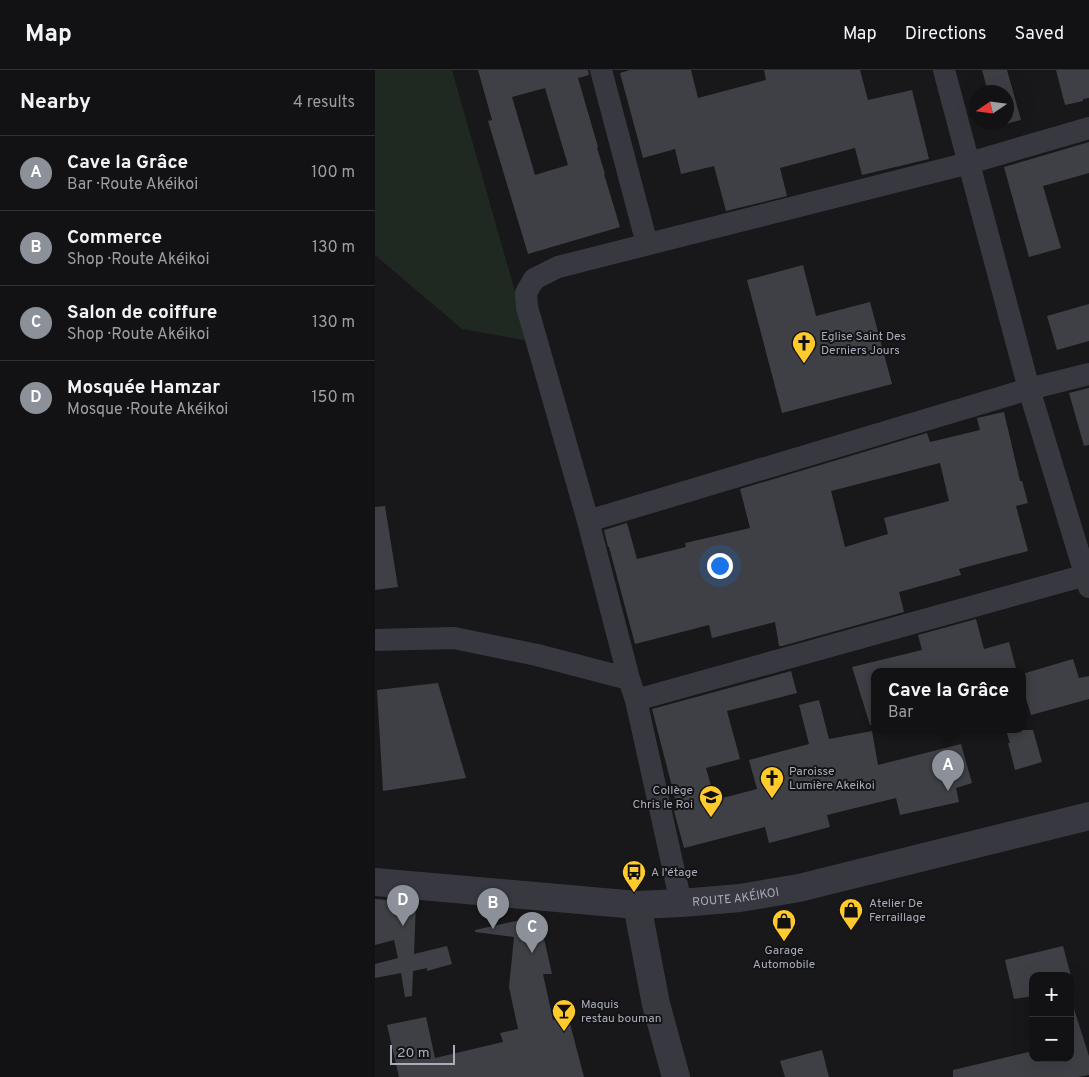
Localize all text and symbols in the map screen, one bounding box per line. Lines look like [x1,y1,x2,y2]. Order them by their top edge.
text: Map [25,20,72,50]
text: Map [843,23,877,46]
text: Directions [905,23,987,46]
text: Saved [1015,23,1064,46]
north arrow [969,85,1014,130]
text: Nearby [20,89,91,116]
text: 4 results [293,93,355,113]
text: Cave la Grâce [67,151,188,175]
text: A [30,163,42,183]
text: 100 m [311,163,355,183]
text: Bar · Route Akéikoi [67,175,198,195]
text: Commerce [67,226,162,250]
text: B [30,238,42,258]
text: 130 m [312,238,355,258]
text: Shop · Route Akéikoi [67,250,210,270]
text: Salon de coiffure [67,301,217,325]
text: C [31,313,41,333]
text: 130 m [312,313,355,333]
text: Shop · Route Akéikoi [67,325,210,345]
place label: Eglise Saint Des Derniers Jours [821,329,906,359]
church icon: Eglise Saint Des Derniers Jours [791,330,817,364]
text: Mosquée Hamzar [67,376,220,400]
text: D [30,388,42,408]
text: 150 m [312,388,355,408]
text: Mosque · Route Akéikoi [67,400,228,420]
your location [707,553,733,579]
popup [871,668,1026,733]
text: Cave la Grâce [888,679,1009,703]
text: Bar [888,703,913,723]
pin: A [932,750,964,791]
place label: Paroisse Lumière Akeikoi [789,764,875,794]
church icon: Paroisse Lumière Akeikoi [759,765,785,799]
place label: Collège Chris le Roi [632,783,693,813]
school or university icon: Collège Chris le Roi [698,784,724,818]
bus stop icon: A l'étage [621,859,647,893]
place label: A l'étage [651,865,698,881]
pin: D [387,885,419,926]
street label: ROUTE AKÉIKOI [692,885,780,911]
pin: B [477,888,509,929]
place label: Atelier De Ferraillage [869,896,926,926]
shop icon: Atelier De Ferraillage [838,897,864,931]
shop icon: Garage Automobile [771,908,797,942]
pin: C [516,912,548,953]
place label: Garage Automobile [753,943,815,973]
map controls [1029,972,1074,1062]
button: + [1029,972,1074,1017]
place label: Maquis restau bouman [581,997,661,1027]
bar icon: Maquis restau bouman [551,998,577,1032]
button: − [1029,1017,1074,1062]
scale bar [390,1042,455,1065]
text: 20 m [397,1045,430,1062]

